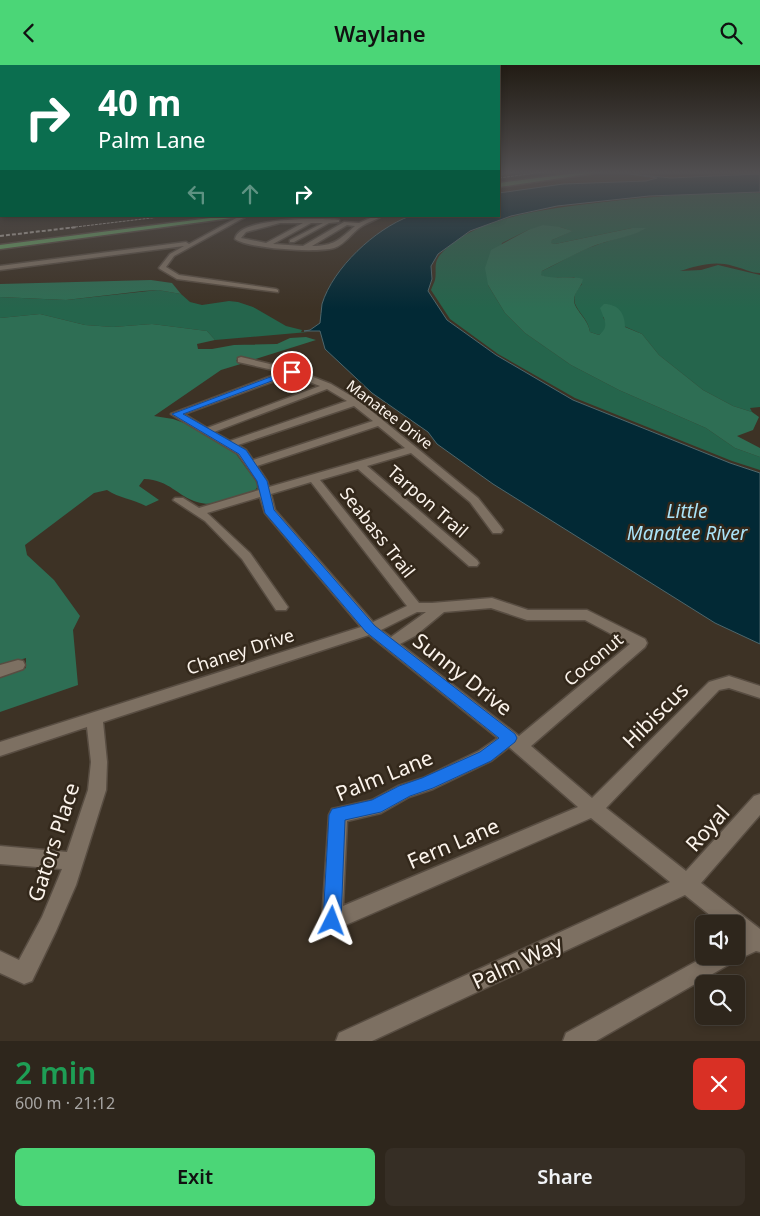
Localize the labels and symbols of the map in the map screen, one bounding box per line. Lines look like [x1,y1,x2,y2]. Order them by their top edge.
pin [271,351,313,393]
street label: Manatee Drive [343,375,437,453]
street label: Tarpon Trail [383,459,473,543]
street label: Seabass Trail [335,482,421,582]
water label: Little Manatee River [627,498,749,546]
street label: Chaney Drive [183,622,297,680]
street label: Sunny Drive [408,626,518,722]
street label: Coconut [558,627,628,691]
street label: Hibiscus [616,676,694,754]
street label: Palm Lane [331,743,437,807]
street label: Gators Place [21,779,85,905]
street label: Royal [679,799,735,857]
street label: Fern Lane [403,811,503,875]
position arrow [305,894,357,946]
street label: Palm Way [467,929,567,995]

